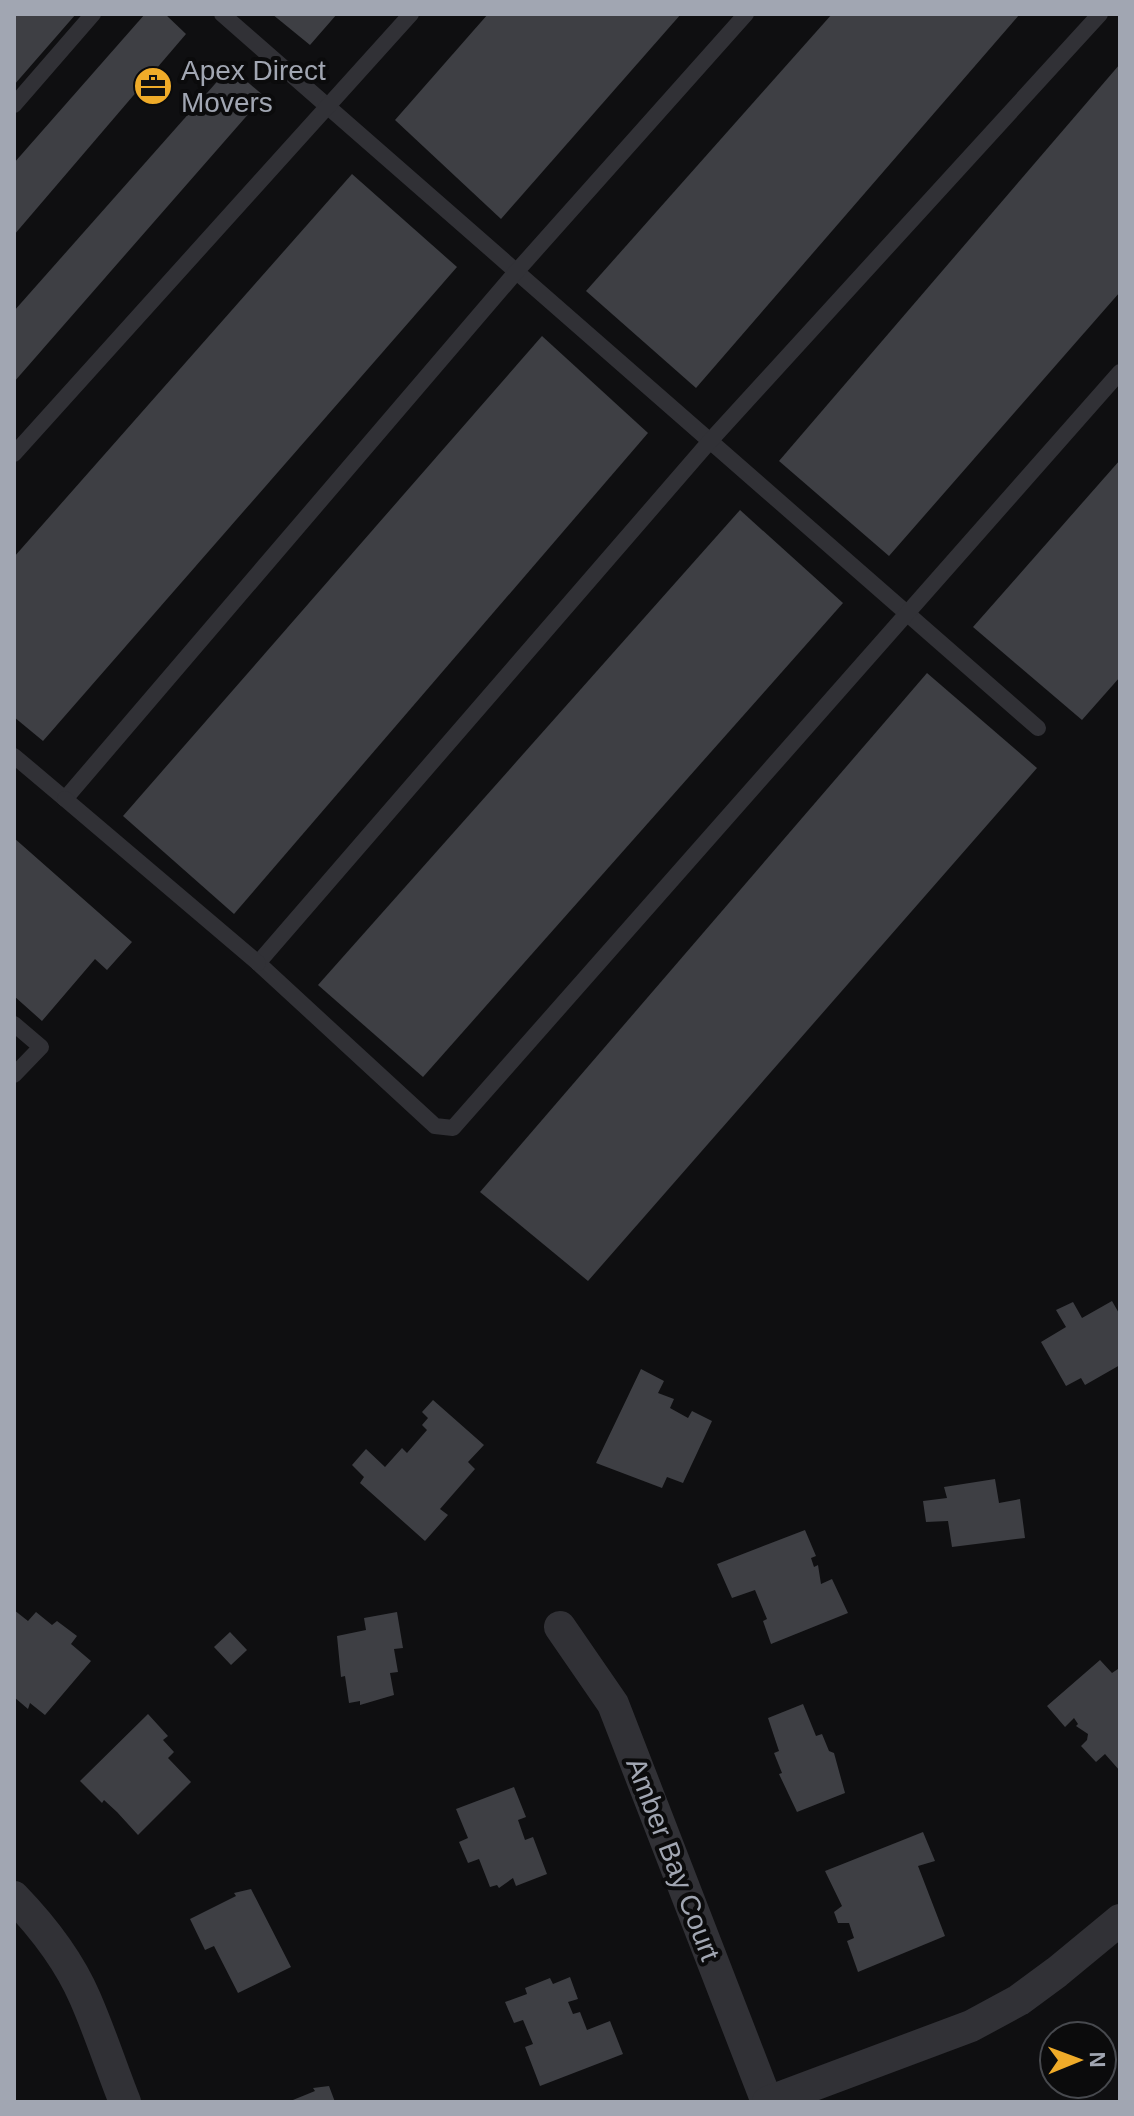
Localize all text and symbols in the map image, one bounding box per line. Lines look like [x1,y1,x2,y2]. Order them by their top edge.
place label: Apex Direct Movers [181,55,326,118]
office icon: Apex Direct Movers [132,65,174,107]
street label: Amber Bay Court [620,1753,726,1965]
north arrow [1038,2020,1118,2100]
text: N [1085,2051,1110,2068]

